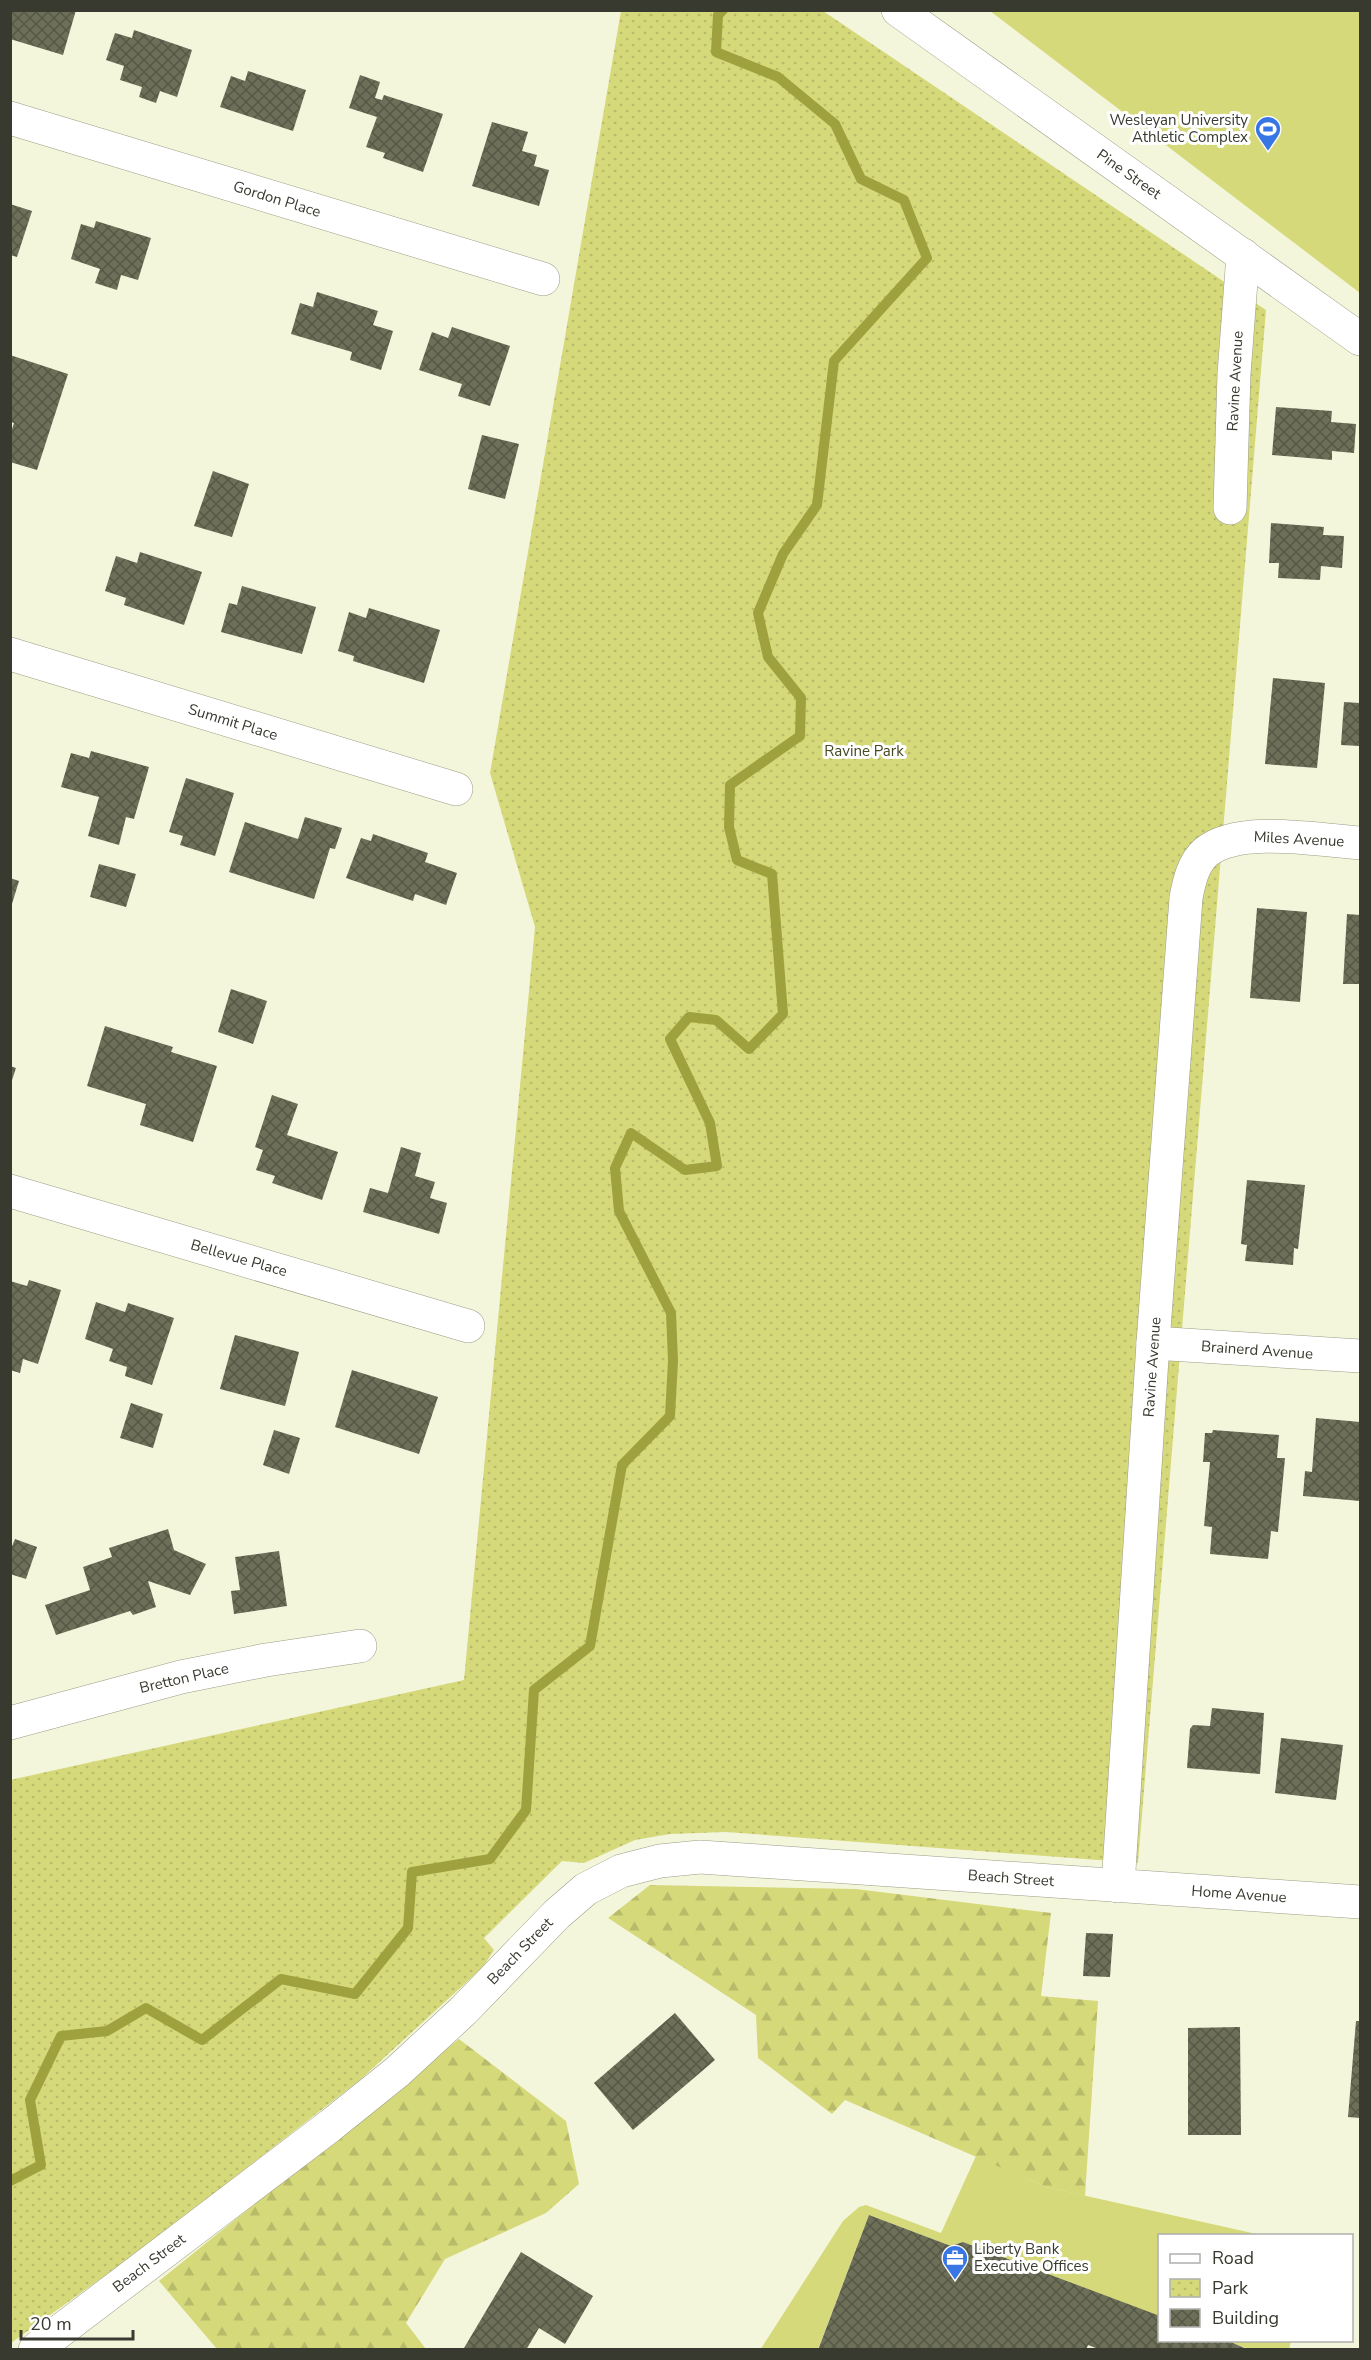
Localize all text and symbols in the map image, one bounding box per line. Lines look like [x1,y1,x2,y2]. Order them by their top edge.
place label: Wesleyan University Athletic Complex [1109,110,1248,147]
sports icon: Wesleyan University Athletic Complex [1253,114,1283,152]
street label: Pine Street [1093,145,1166,204]
street label: Gordon Place [231,176,323,222]
street label: Ravine Avenue [1222,330,1248,432]
street label: Summit Place [186,699,280,745]
park label: Ravine Park [824,741,904,761]
street label: Miles Avenue [1253,827,1345,851]
street label: Bellevue Place [188,1235,290,1281]
street label: Ravine Avenue [1139,1316,1165,1418]
street label: Brainerd Avenue [1200,1336,1314,1364]
street label: Bretton Place [137,1658,231,1698]
street label: Beach Street [967,1865,1055,1891]
street label: Home Avenue [1191,1881,1287,1907]
street label: Beach Street [483,1912,558,1989]
street label: Beach Street [109,2229,190,2297]
legend [1158,2234,1353,2342]
place label: Liberty Bank Executive Offices [974,2239,1089,2276]
office icon: Liberty Bank Executive Offices [940,2243,970,2281]
text: Road [1212,2246,1254,2270]
text: Park [1212,2276,1249,2300]
scale bar [21,2303,134,2341]
text: Building [1212,2306,1279,2330]
text: 20 m [30,2312,72,2336]

